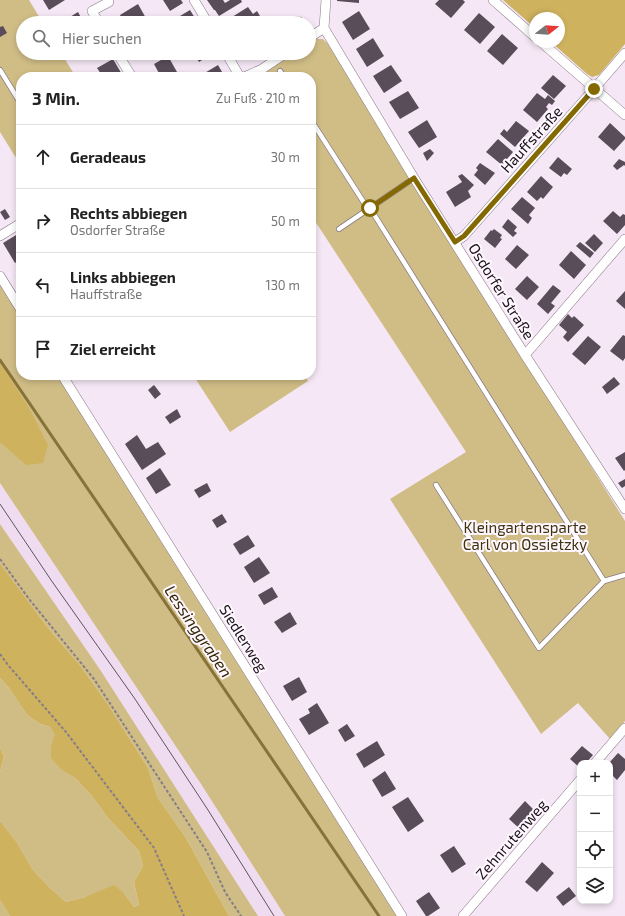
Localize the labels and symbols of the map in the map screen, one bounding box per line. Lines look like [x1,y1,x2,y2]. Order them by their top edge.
north arrow [529,12,565,48]
route end [585,80,603,98]
street label: Hauffstraße [496,102,566,176]
route start [361,199,379,217]
street label: Osdorfer Straße [465,240,539,342]
park label: Kleingartensparte Carl von Ossietzky [463,518,587,553]
water label: Lessinggraben [161,581,237,681]
street label: Siedlerweg [216,601,272,676]
street label: Zehnrutenweg [471,795,551,883]

